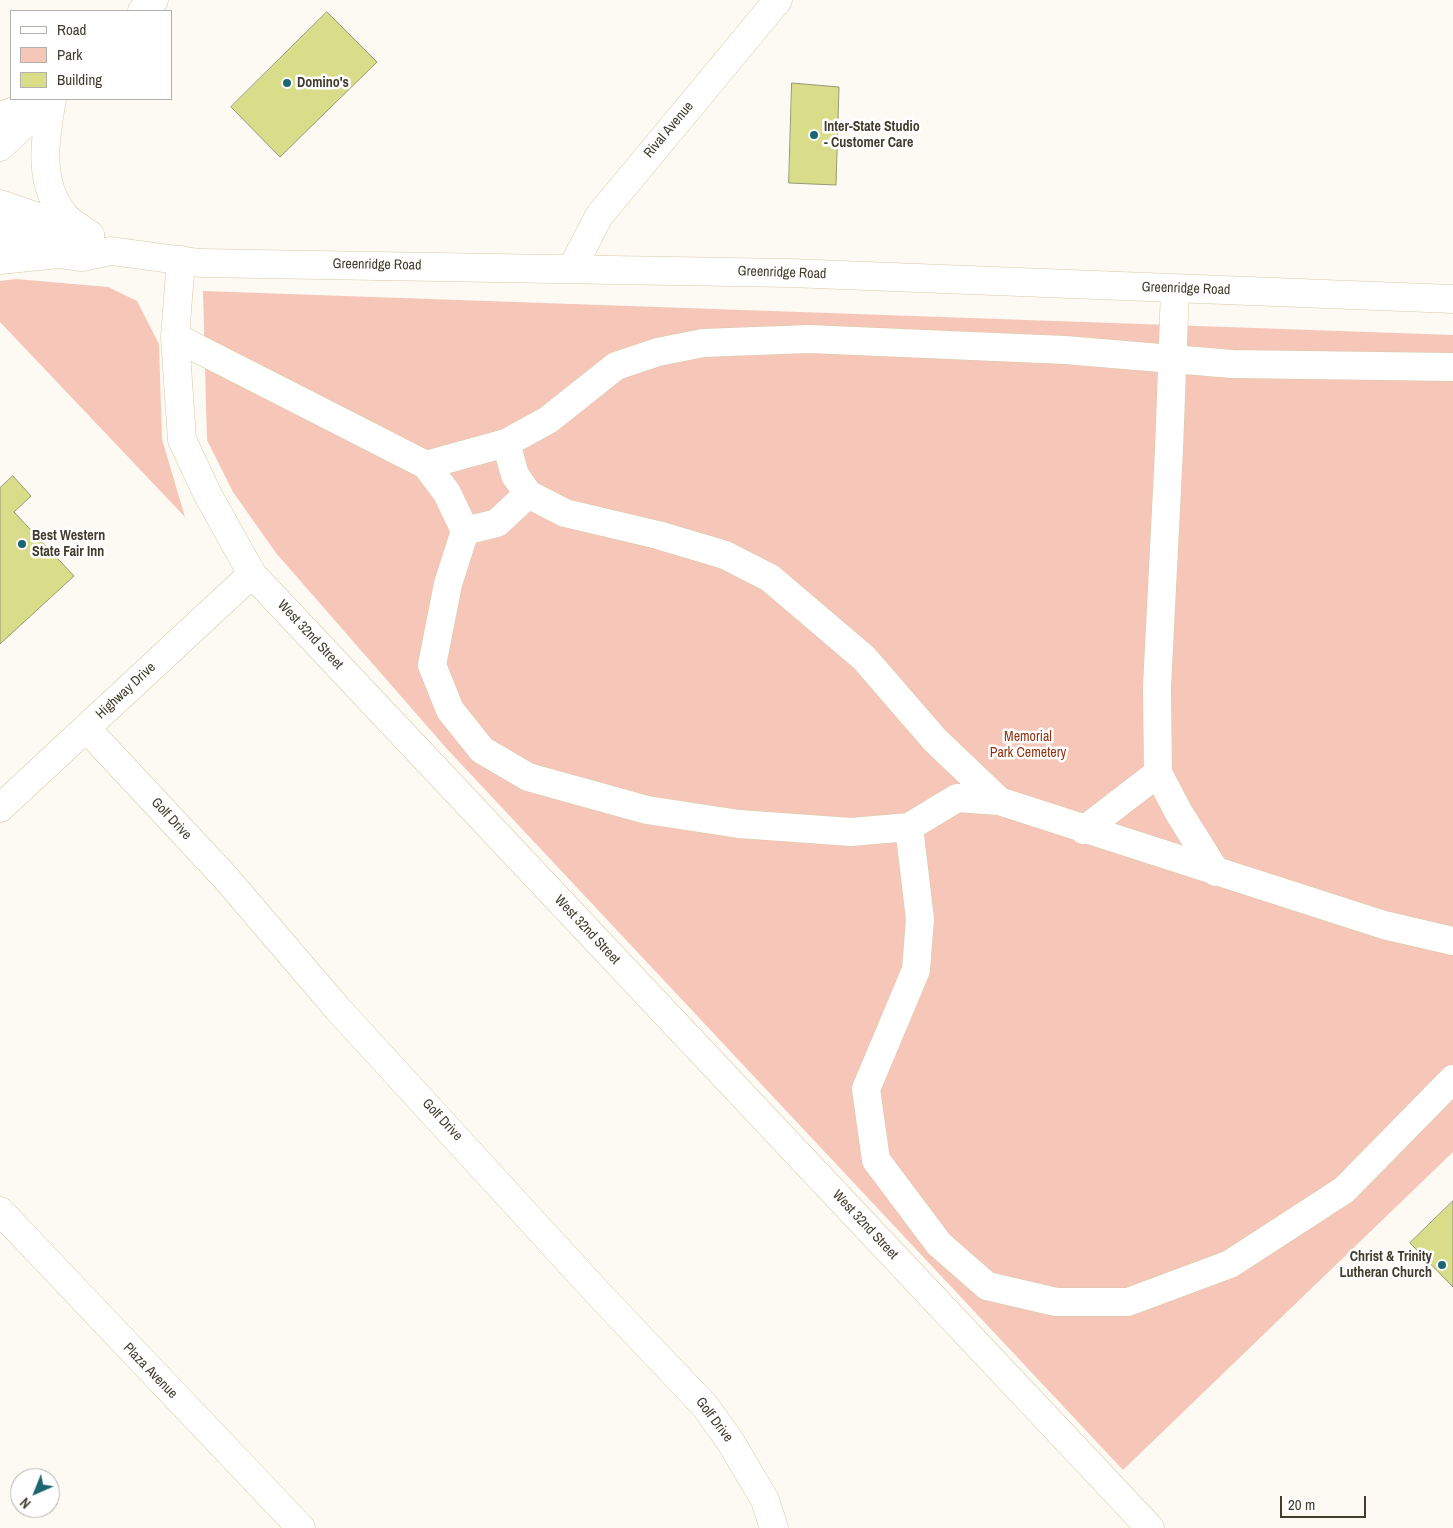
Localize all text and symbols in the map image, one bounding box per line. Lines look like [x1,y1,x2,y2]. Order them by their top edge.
legend [10,10,172,100]
text: Road [57,19,86,40]
text: Park [57,44,82,65]
text: Building [57,69,102,90]
place label: Domino's [297,75,349,91]
marker: Domino's [281,77,293,89]
street label: Rival Avenue [641,99,697,161]
place label: Inter-State Studio - Customer Care [824,119,920,152]
marker: Inter-State Studio - Customer Care [808,129,820,141]
street label: Greenridge Road [333,256,421,274]
street label: Greenridge Road [737,263,827,283]
street label: Greenridge Road [1141,279,1231,299]
place label: Best Western State Fair Inn [32,528,105,560]
marker: Best Western State Fair Inn [16,538,28,550]
street label: West 32nd Street [274,597,346,673]
street label: Highway Drive [93,659,159,723]
park label: Memorial Park Cemetery [990,729,1066,762]
street label: Golf Drive [147,794,195,844]
street label: West 32nd Street [551,892,623,968]
street label: Golf Drive [418,1095,466,1145]
street label: West 32nd Street [829,1187,901,1263]
place label: Christ & Trinity Lutheran Church [1340,1249,1432,1282]
marker: Christ & Trinity Lutheran Church [1436,1259,1448,1271]
street label: Plaza Avenue [119,1340,181,1402]
street label: Golf Drive [692,1394,736,1446]
north arrow [10,1468,60,1518]
scale bar [1283,1486,1369,1518]
text: N [16,1494,35,1512]
text: 20 m [1288,1494,1315,1515]

